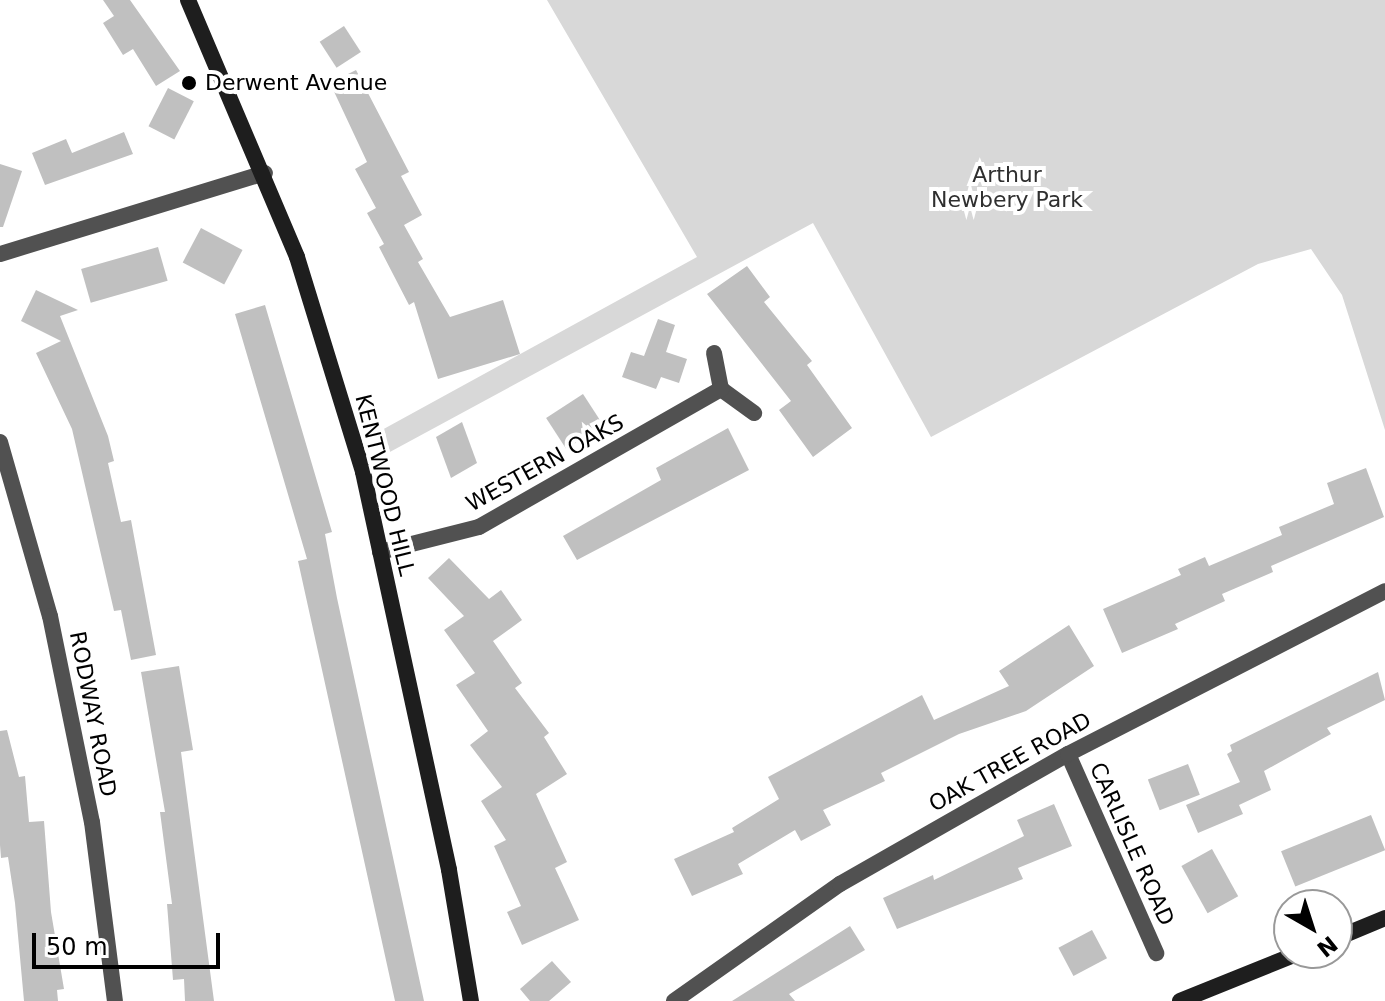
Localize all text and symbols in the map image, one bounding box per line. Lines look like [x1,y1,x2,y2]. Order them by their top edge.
place label: Derwent Avenue [205,70,387,96]
marker: Derwent Avenue [180,74,198,92]
park label: Arthur Newbery Park [931,161,1083,212]
street label: KENTWOOD HILL [350,392,420,578]
street label: WESTERN OAKS [462,409,628,517]
street label: RODWAY ROAD [64,629,122,799]
street label: OAK TREE ROAD [924,707,1096,817]
street label: CARLISLE ROAD [1084,758,1180,930]
north arrow [1273,889,1353,969]
scale bar [36,917,224,967]
text: N [1312,931,1342,962]
text: 50 m [46,933,108,961]

